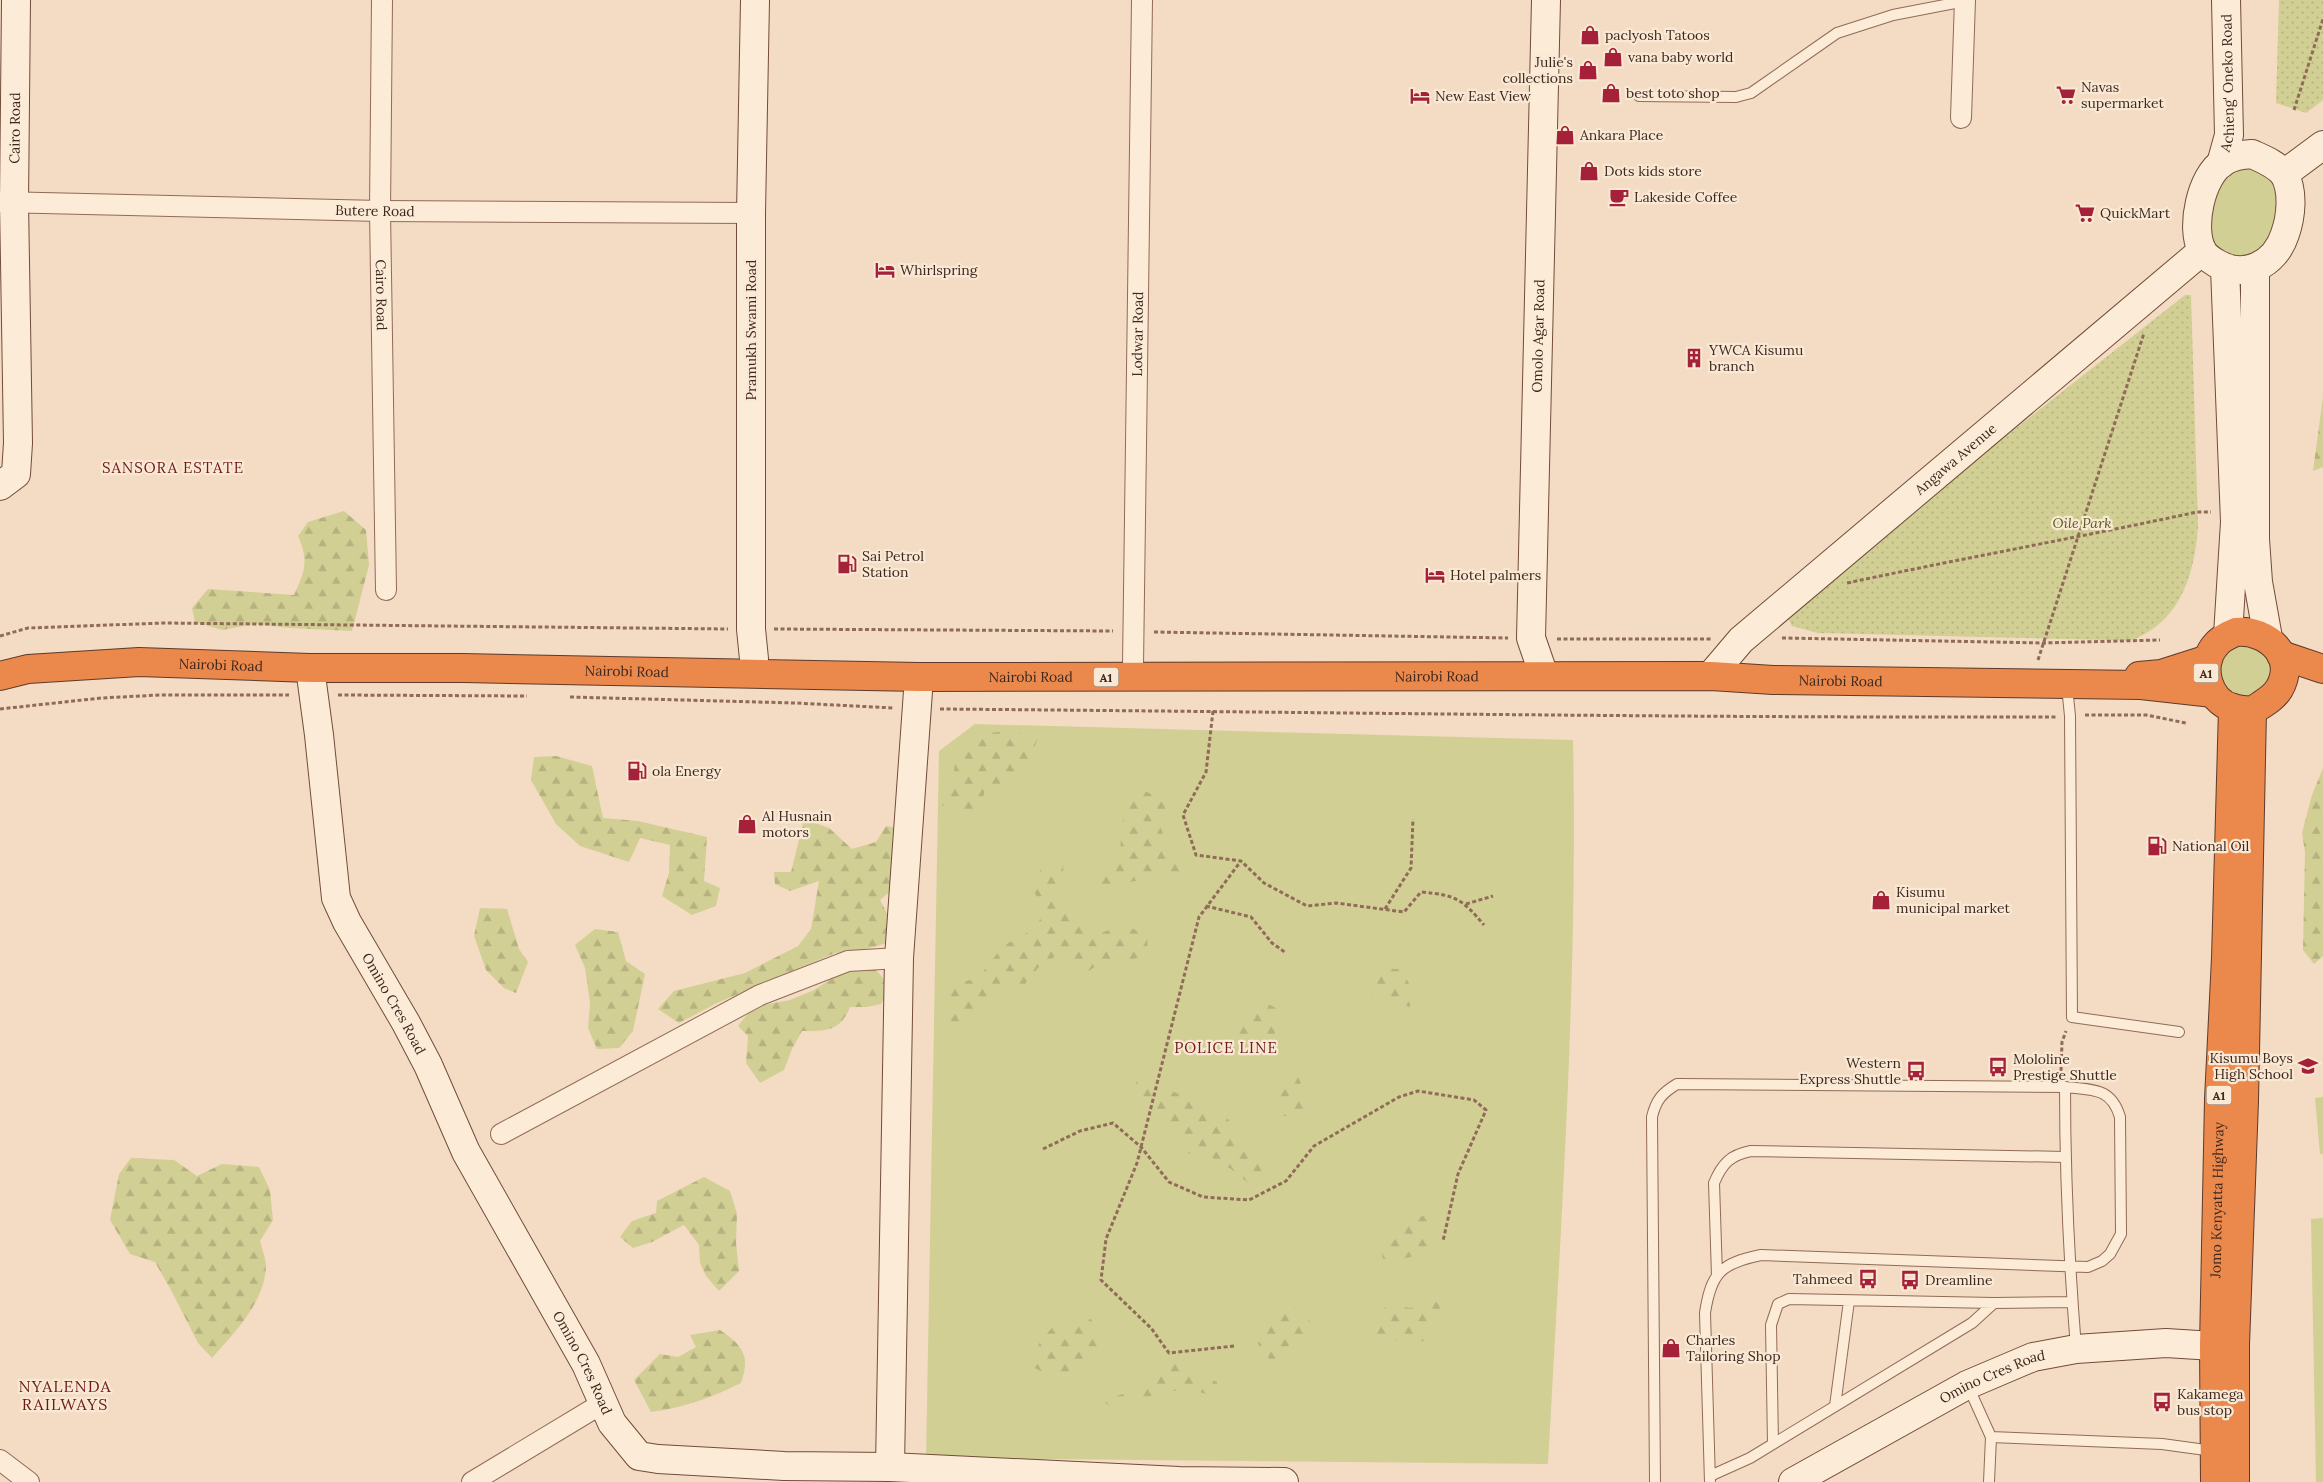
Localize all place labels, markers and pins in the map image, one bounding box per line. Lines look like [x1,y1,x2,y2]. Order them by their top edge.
shop icon: paclyosh Tatoos [1579,24,1601,46]
place label: paclyosh Tatoos [1605,26,1710,44]
shop icon: vana baby world [1602,46,1624,68]
place label: vana baby world [1628,48,1733,66]
place label: Julie's collections [1502,53,1573,87]
shop icon: Julie's collections [1577,59,1599,81]
place label: Navas supermarket [2081,78,2165,112]
shop icon: best toto shop [1600,82,1622,104]
place label: best toto shop [1626,84,1720,102]
supermarket icon: Navas supermarket [2055,84,2077,106]
hotel icon: New East View [1409,85,1431,107]
place label: New East View [1435,87,1532,105]
shop icon: Ankara Place [1554,124,1576,146]
place label: Ankara Place [1579,126,1664,144]
shop icon: Dots kids store [1578,160,1600,182]
place label: Dots kids store [1604,162,1702,180]
cafe icon: Lakeside Coffee [1608,186,1630,208]
place label: Lakeside Coffee [1634,188,1738,206]
supermarket icon: QuickMart [2074,202,2096,224]
place label: QuickMart [2100,204,2171,222]
hotel icon: Whirlspring [874,259,896,281]
place label: Whirlspring [900,261,978,279]
place label: YWCA Kisumu branch [1708,341,1803,375]
building icon: YWCA Kisumu branch [1683,347,1705,369]
place label: Sai Petrol Station [862,547,924,581]
fuel station icon: Sai Petrol Station [836,553,858,575]
hotel icon: Hotel palmers [1424,564,1446,586]
place label: Hotel palmers [1450,566,1541,584]
fuel station icon: ola Energy [626,760,648,782]
place label: ola Energy [652,762,722,780]
place label: Al Husnain motors [761,807,832,841]
shop icon: Al Husnain motors [736,813,758,835]
fuel station icon: National Oil [2146,835,2168,857]
place label: National Oil [2172,837,2250,855]
place label: Kisumu municipal market [1896,883,2010,917]
shop icon: Kisumu municipal market [1870,889,1892,911]
place label: Kisumu Boys High School [2209,1049,2293,1083]
place label: Mololine Prestige Shuttle [2013,1050,2117,1084]
place label: Western Express Shuttle [1799,1054,1901,1088]
school or university icon: Kisumu Boys High School [2297,1055,2319,1077]
bus stop icon: Mololine Prestige Shuttle [1987,1056,2009,1078]
bus stop icon: Western Express Shuttle [1905,1060,1927,1082]
bus stop icon: Tahmeed [1857,1268,1879,1290]
bus stop icon: Dreamline [1899,1269,1921,1291]
place label: Tahmeed [1793,1270,1853,1288]
place label: Dreamline [1925,1271,1993,1289]
place label: Charles Tailoring Shop [1686,1331,1781,1365]
shop icon: Charles Tailoring Shop [1660,1337,1682,1359]
place label: Kakamega bus stop [2177,1385,2244,1419]
bus stop icon: Kakamega bus stop [2151,1391,2173,1413]

